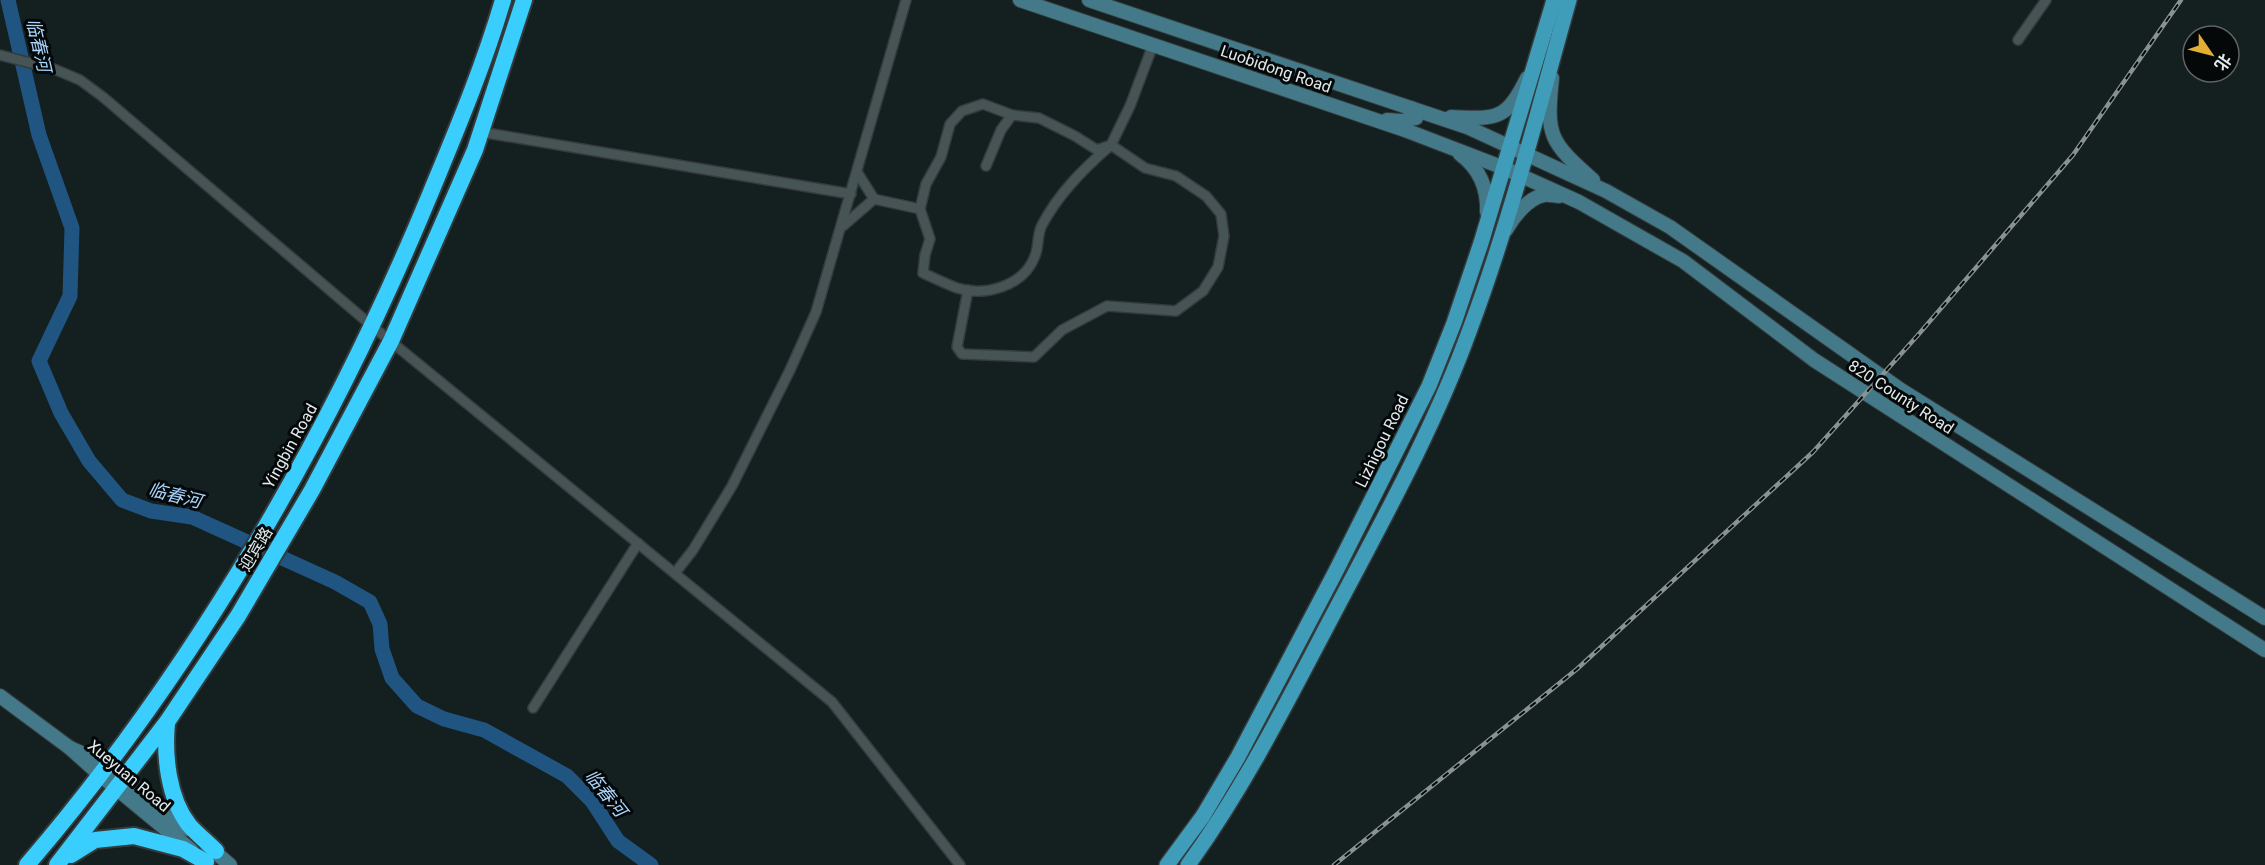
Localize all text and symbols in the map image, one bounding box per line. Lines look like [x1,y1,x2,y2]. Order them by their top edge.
water label: 临春河 [23,16,56,77]
north arrow [2181,24,2241,84]
street label: Luobidong Road [1218,41,1334,97]
text: 北 [2211,50,2235,74]
street label: 820 County Road [1845,356,1957,438]
street label: Lizhigou Road [1351,392,1413,490]
street label: Yingbin Road [259,400,321,492]
water label: 临春河 [146,478,207,512]
street label: 迎宾路 [235,524,277,574]
street label: Xueyuan Road [84,736,174,816]
water label: 临春河 [581,765,633,823]

